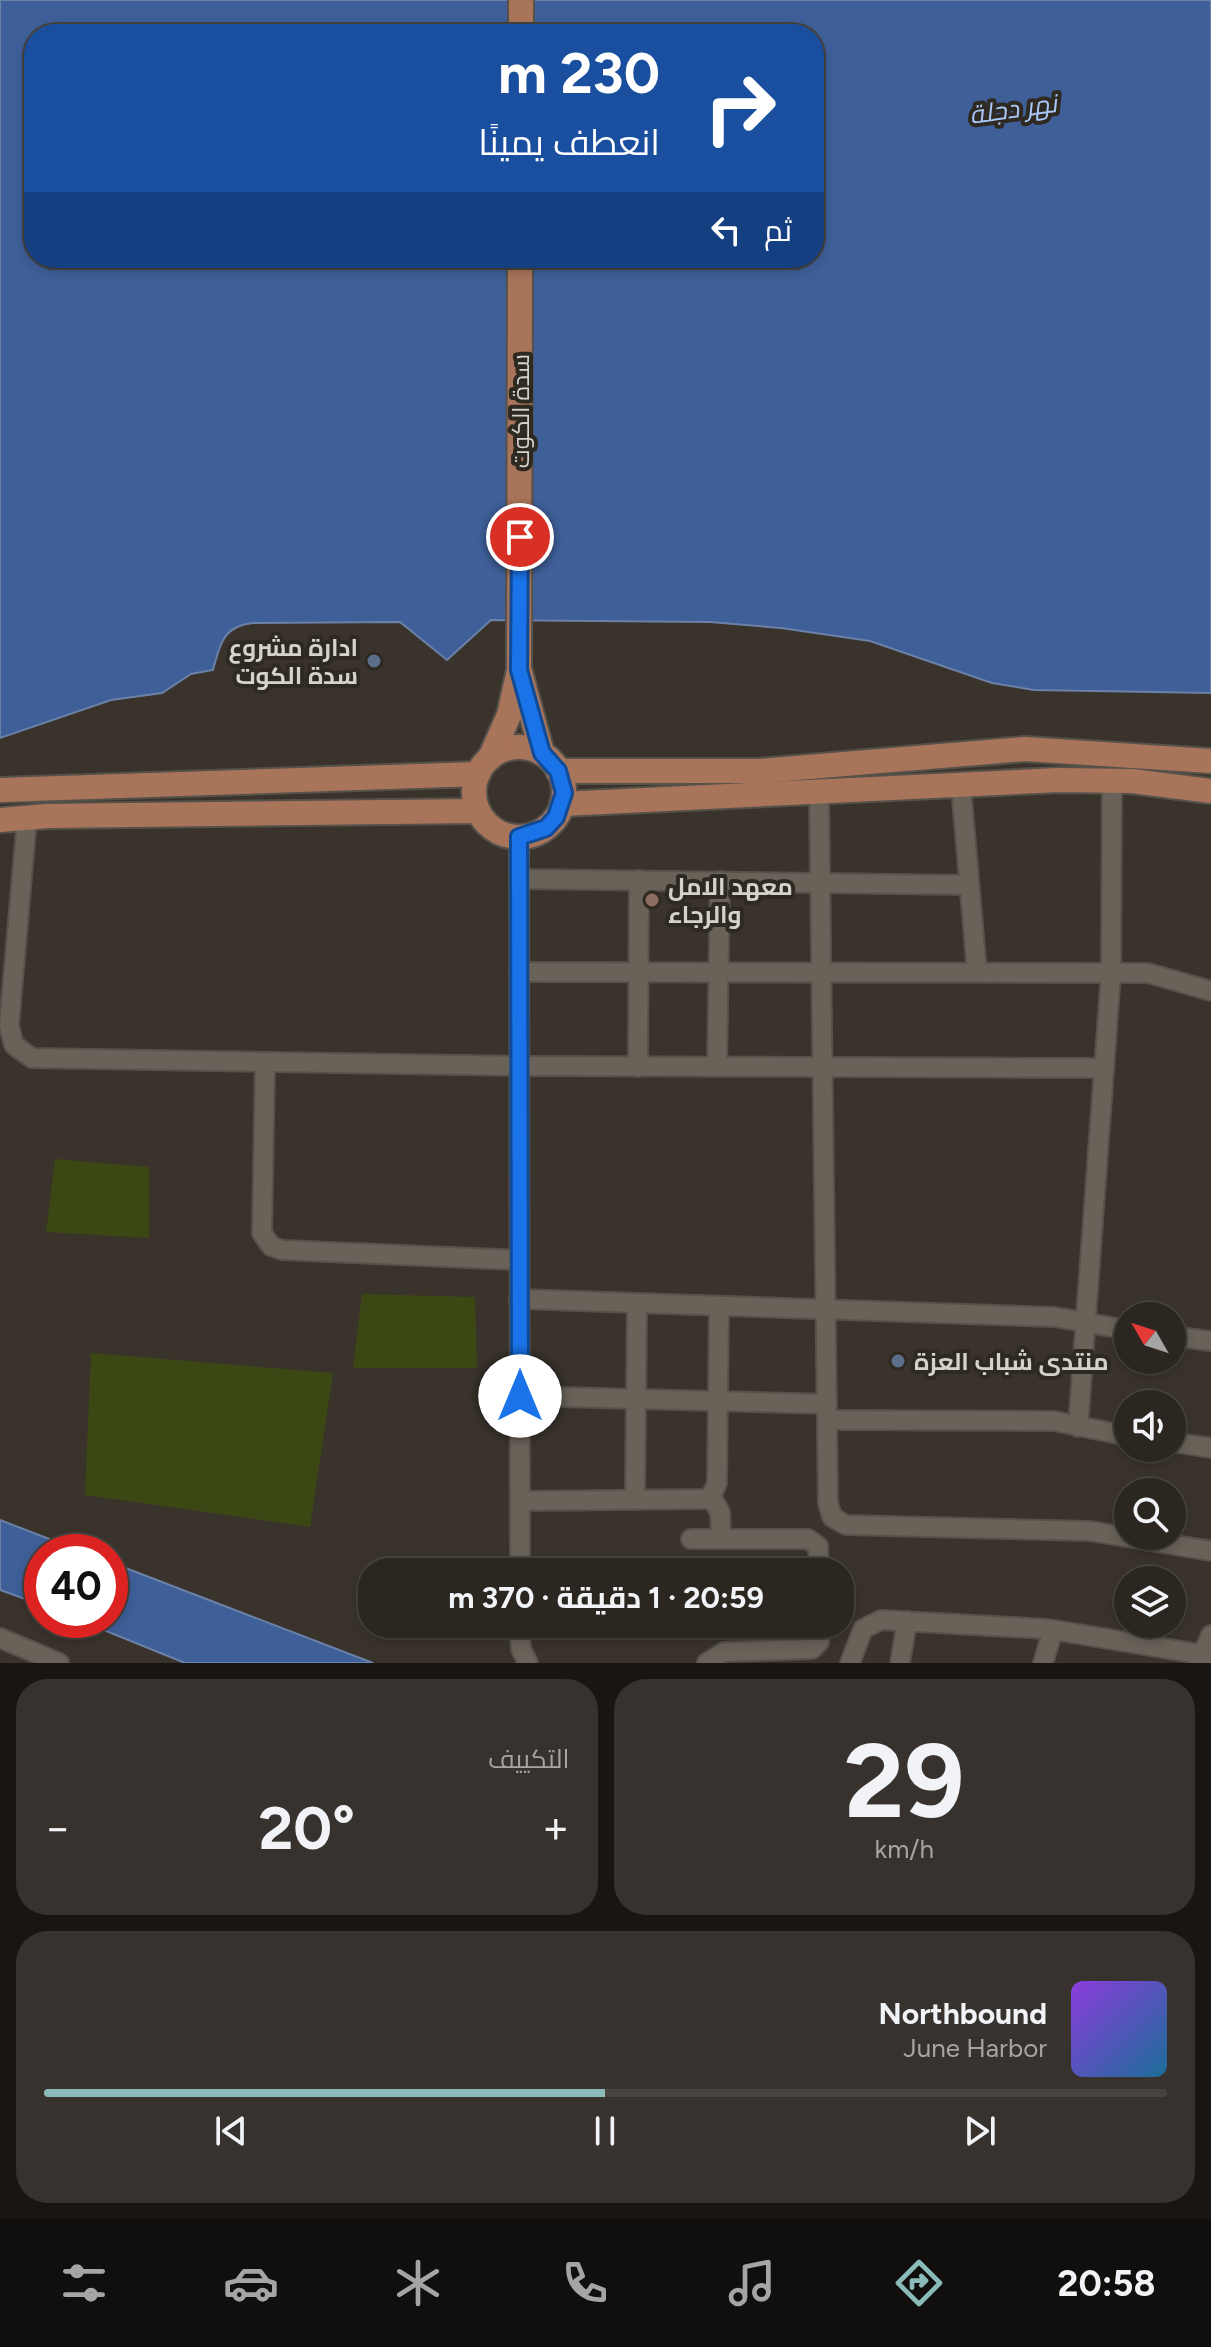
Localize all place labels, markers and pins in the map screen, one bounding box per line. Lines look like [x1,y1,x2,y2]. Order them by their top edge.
pin [486,503,554,571]
place label: ادارة مشروع سدة الكوت [229,633,358,690]
marker: ادارة مشروع سدة الكوت [365,652,383,670]
place label: معهد الامل والرجاء [668,872,793,929]
marker: معهد الامل والرجاء [643,891,661,909]
place label: منتدى شباب العزة [914,1347,1109,1376]
marker: منتدى شباب العزة [889,1352,907,1370]

